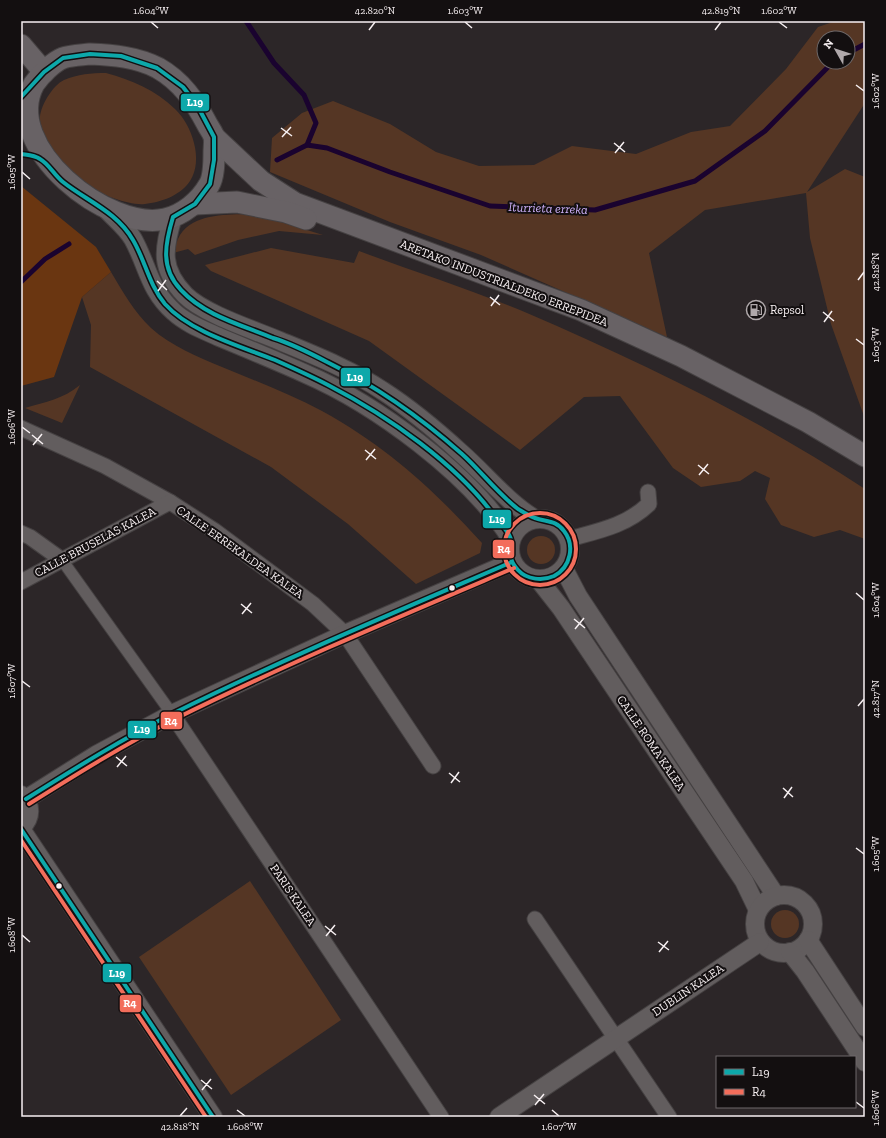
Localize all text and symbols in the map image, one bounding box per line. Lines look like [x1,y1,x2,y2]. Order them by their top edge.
text: 1.604°W [133,5,169,17]
text: 42.820°N [355,5,396,17]
text: 1.603°W [447,5,483,17]
text: 42.819°N [702,5,741,17]
text: 1.602°W [761,5,797,17]
north arrow [816,30,856,70]
text: N [821,36,837,51]
text: 1.602°W [870,73,882,109]
line badge: L19 [180,93,210,112]
text: L19 [187,96,203,109]
text: 1.605°W [6,154,18,190]
water label: Iturrieta erreka [508,199,588,217]
street label: ARETAKO INDUSTRIALDEKO ERREPIDEA [398,237,610,329]
text: 42.818°N [870,252,882,291]
fuel station icon: Repsol [745,299,767,321]
place label: Repsol [770,303,804,317]
text: 1.603°W [870,327,882,363]
line badge: L19 [340,367,371,387]
text: L19 [347,371,363,384]
text: 1.606°W [6,409,18,445]
street label: CALLE ERREKALDEA KALEA [174,503,306,601]
street label: CALLE BRUSELAS KALEA [32,504,158,580]
line badge: L19 [482,509,512,529]
text: L19 [489,513,505,526]
line badge: R4 [492,539,515,559]
text: R4 [497,543,511,556]
text: 1.604°W [870,582,882,618]
unlabelled marker [447,583,457,593]
text: 1.607°W [6,663,18,698]
text: 42.817°N [870,680,882,718]
street label: CALLE ROMA KALEA [614,693,688,793]
line badge: R4 [160,711,183,730]
text: R4 [164,715,178,728]
line badge: L19 [127,720,157,739]
text: L19 [134,723,150,736]
text: 1.605°W [870,836,882,872]
street label: PARIS KALEA [267,862,319,929]
unlabelled marker [54,881,64,891]
text: 1.608°W [6,917,18,953]
street label: DUBLIN KALEA [650,961,727,1019]
line badge: L19 [102,963,132,983]
text: L19 [109,967,125,980]
line badge: R4 [119,994,142,1013]
text: R4 [123,997,137,1010]
legend [716,1056,856,1108]
text: L19 [752,1065,770,1079]
text: R4 [752,1085,766,1099]
text: 1.606°W [870,1090,882,1126]
text: 42.818°N [161,1121,200,1133]
text: 1.608°W [227,1121,263,1133]
text: 1.607°W [542,1121,577,1133]

